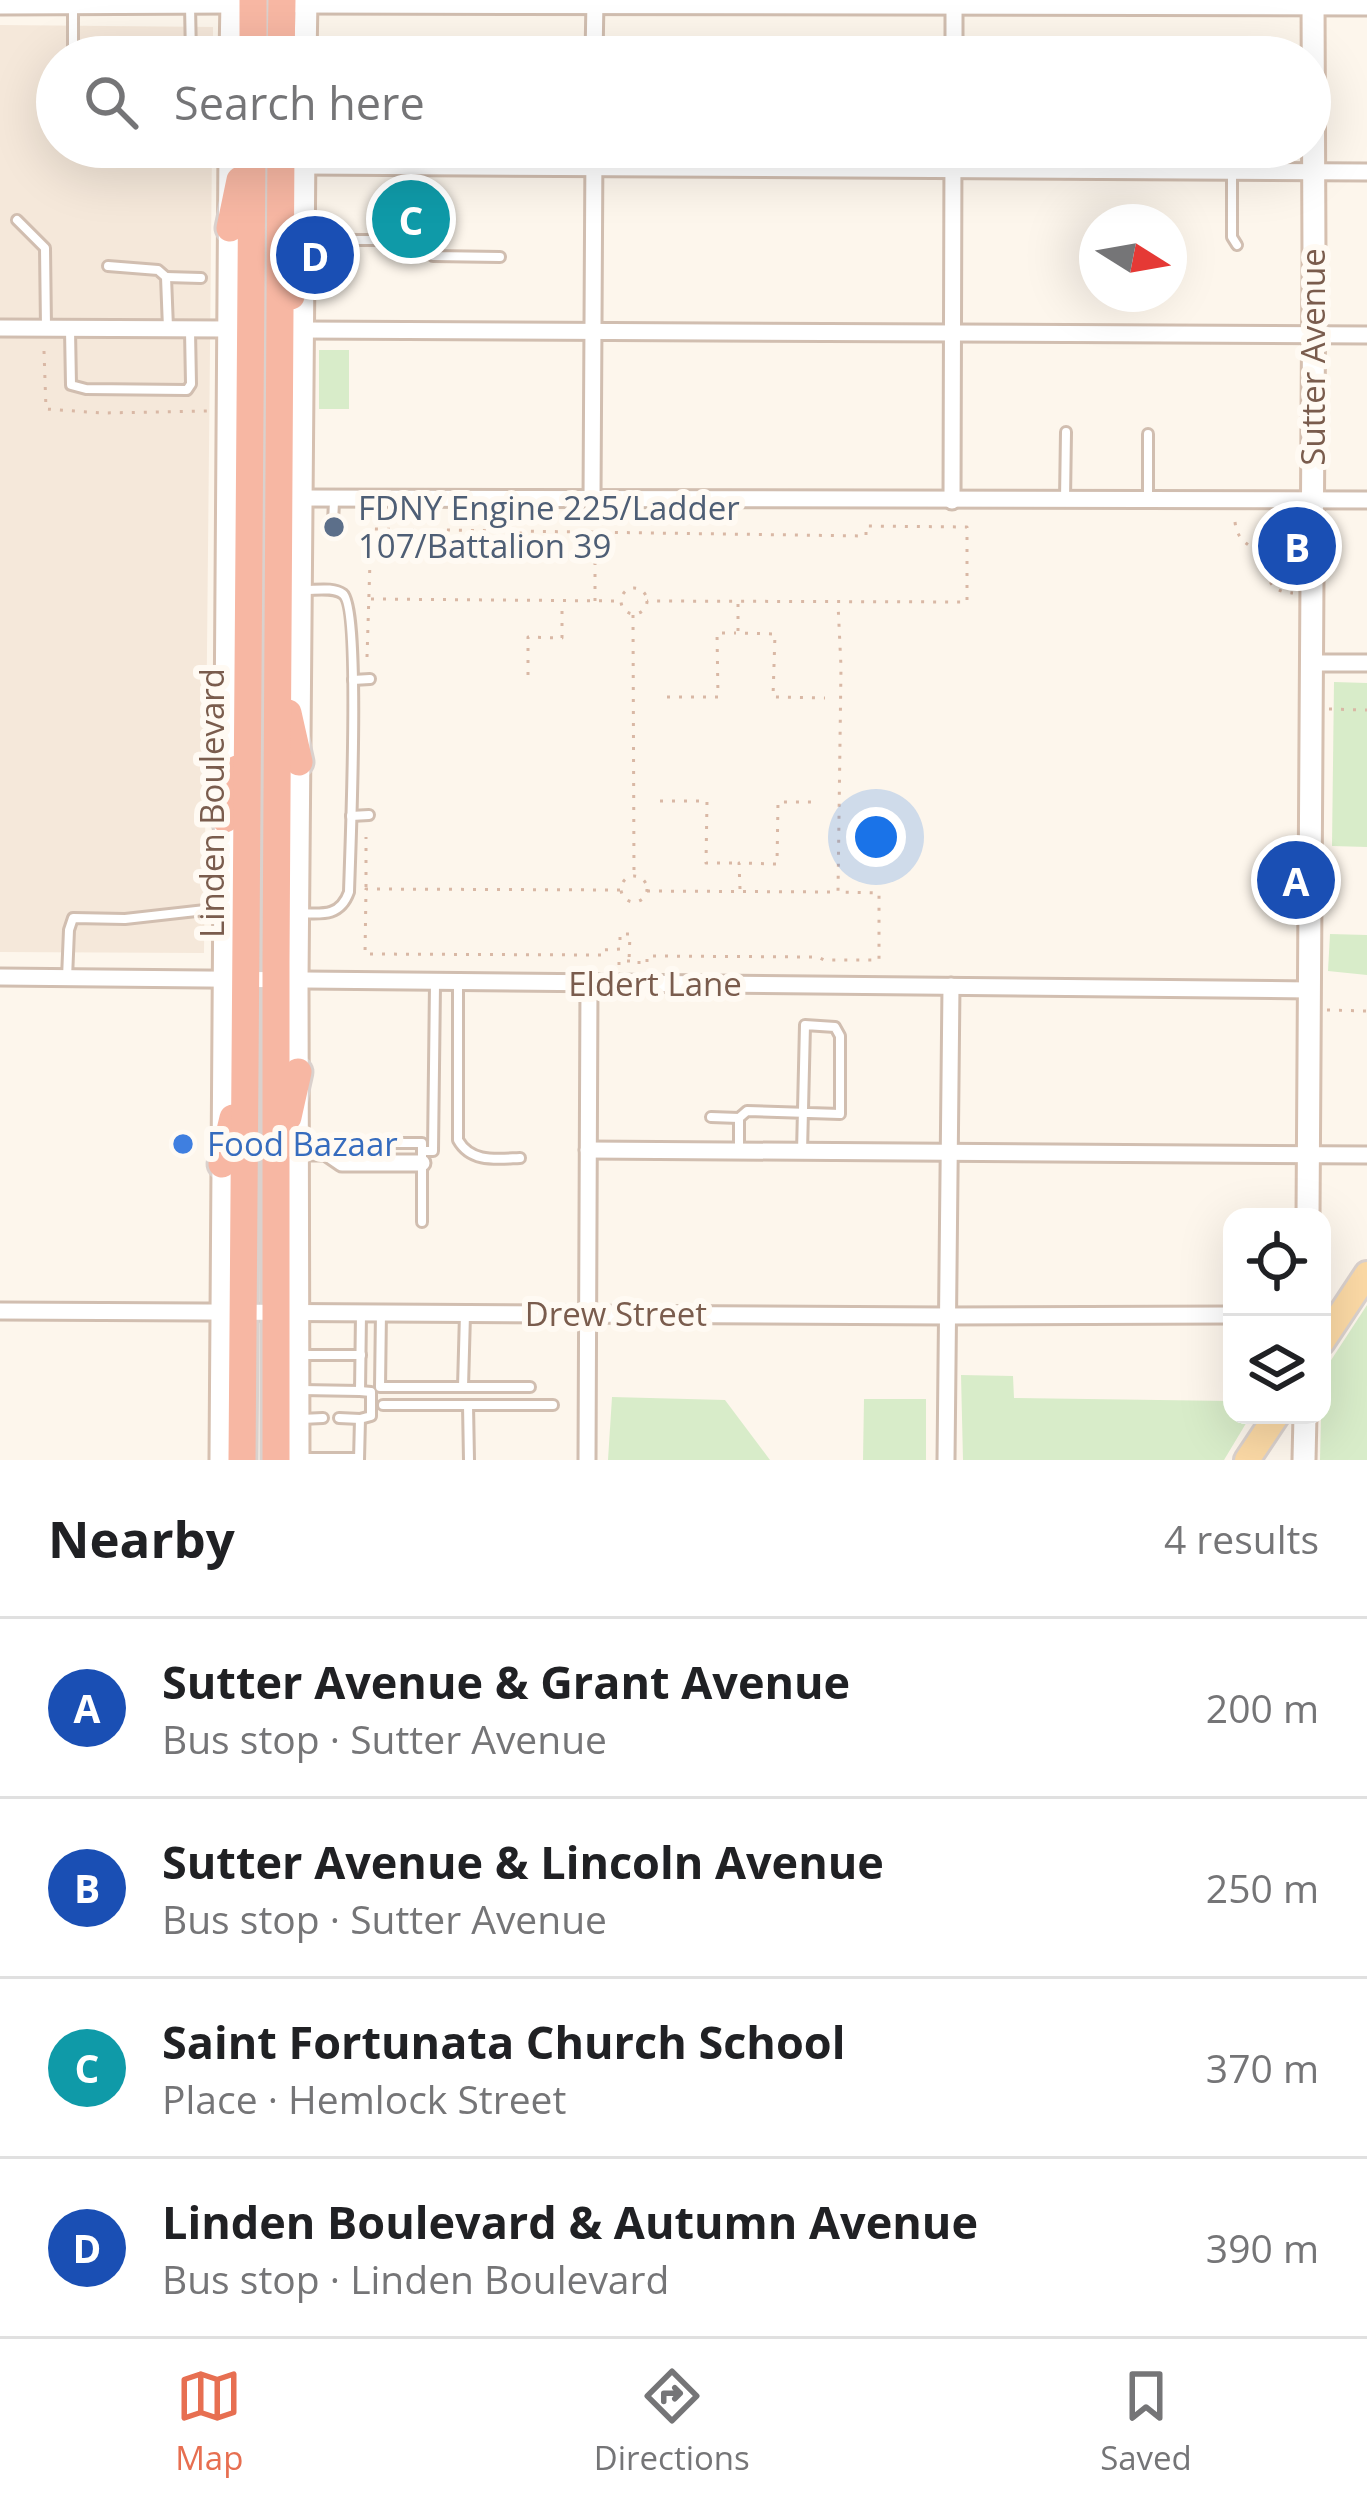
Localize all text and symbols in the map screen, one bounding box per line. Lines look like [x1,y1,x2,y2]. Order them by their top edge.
search box [36,36,1331,168]
icon: search [78,69,144,135]
text: Search here [174,72,425,133]
pin: C [372,174,450,264]
north arrow [1079,204,1187,312]
pin: D [276,210,354,300]
street label: Sutter Avenue [1290,248,1335,466]
place label: FDNY Engine 225/Ladder 107/Battalion 39 [358,485,740,568]
pin: B [1258,501,1336,591]
marker: FDNY Engine 225/Ladder 107/Battalion 39 [321,514,347,540]
street label: Linden Boulevard [189,668,234,938]
your location [846,807,906,867]
pin: A [1257,835,1335,925]
street label: Eldert Lane [568,961,742,1006]
place label: Food Bazaar [207,1121,398,1166]
marker: Food Bazaar [170,1131,196,1157]
map controls [1223,1208,1331,1424]
button: locate [1223,1208,1331,1316]
street label: Drew Street [525,1291,707,1336]
button: layers [1223,1316,1331,1424]
text: Nearby [48,1503,235,1573]
text: 4 results [1164,1512,1319,1565]
text: Sutter Avenue & Grant Avenue [162,1651,850,1712]
text: A [74,1681,100,1734]
text: 200 m [1206,1681,1319,1734]
text: Bus stop · Sutter Avenue [162,1712,607,1765]
text: Sutter Avenue & Lincoln Avenue [162,1831,884,1892]
text: B [74,1861,100,1914]
text: 250 m [1206,1861,1319,1914]
text: Bus stop · Sutter Avenue [162,1892,607,1945]
text: Saint Fortunata Church School [162,2011,845,2072]
text: C [75,2041,99,2094]
text: 370 m [1206,2041,1319,2094]
text: Place · Hemlock Street [162,2072,566,2125]
text: Linden Boulevard & Autumn Avenue [162,2191,978,2252]
text: D [73,2221,101,2274]
text: 390 m [1206,2221,1319,2274]
text: Bus stop · Linden Boulevard [162,2252,669,2305]
tab: Map [175,2363,243,2480]
tab: Directions [594,2363,750,2480]
tab: Saved [1100,2363,1192,2480]

